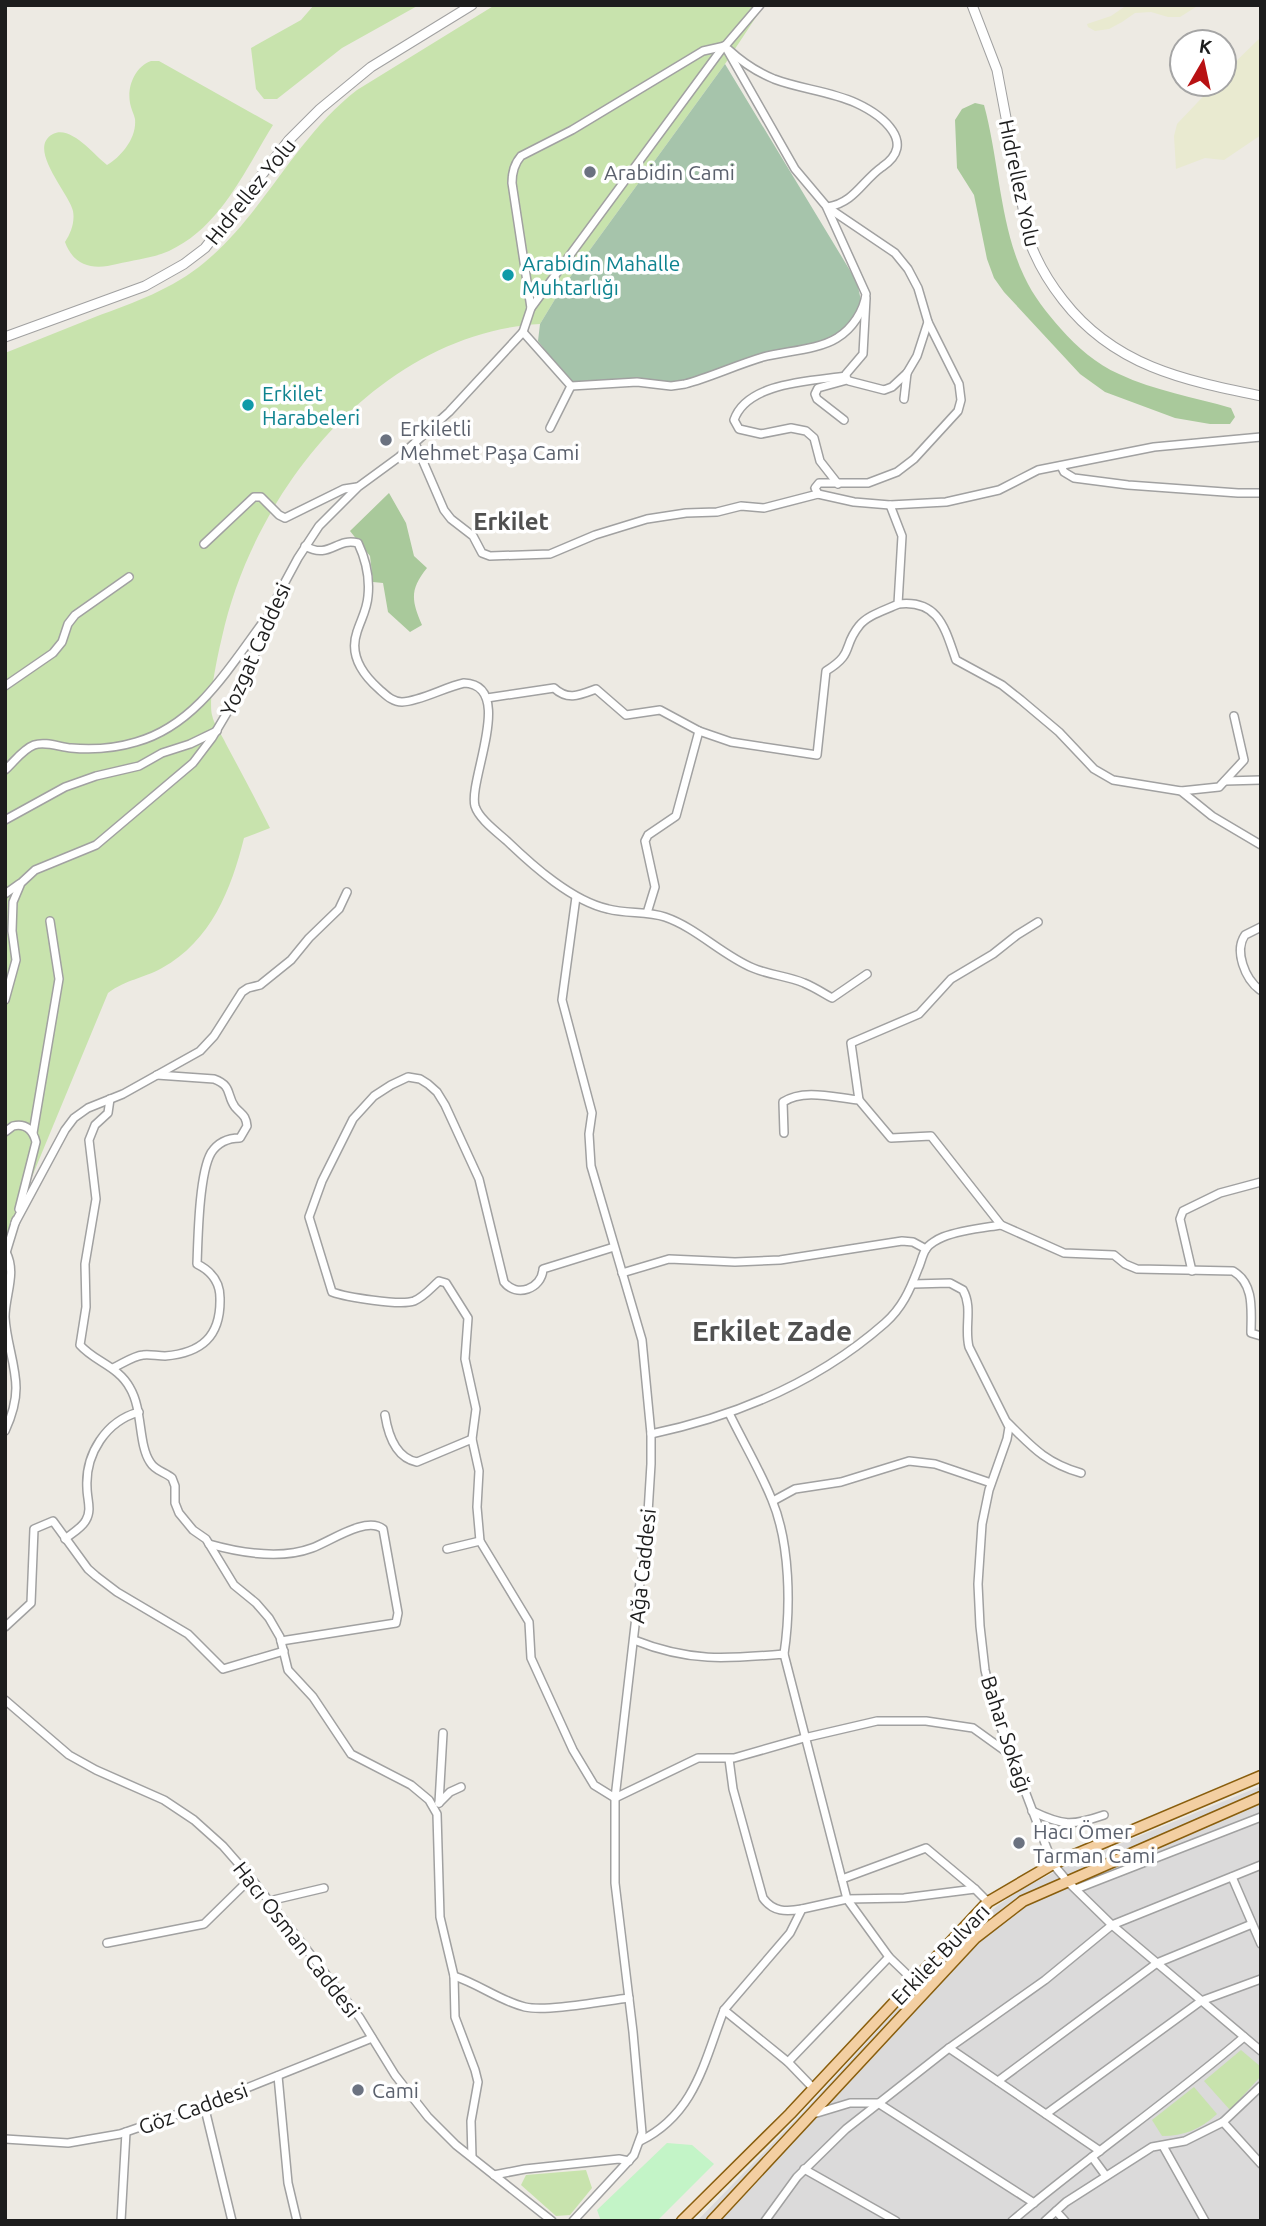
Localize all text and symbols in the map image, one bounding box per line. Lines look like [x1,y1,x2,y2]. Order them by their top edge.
north arrow [1168,28,1238,98]
text: K [1198,34,1214,58]
street label: Hıdrellez Yolu [995,117,1045,249]
street label: Hıdrellez Yolu [200,133,300,249]
place label: Arabidin Cami [604,160,735,184]
marker: Arabidin Cami [582,164,598,180]
place label: Arabidin Mahalle Muhtarlığı [522,251,680,299]
marker: Arabidin Mahalle Muhtarlığı [500,267,516,283]
place label: Erkilet Harabeleri [262,381,360,429]
marker: Erkilet Harabeleri [240,397,256,413]
place label: Erkiletli Mehmet Paşa Cami [400,416,579,464]
marker: Erkiletli Mehmet Paşa Cami [378,432,394,448]
district label: Erkilet [473,508,549,535]
street label: Yozgat Caddesi [215,579,295,719]
district label: Erkilet Zade [692,1315,852,1346]
street label: Ağa Caddesi [624,1507,660,1625]
street label: Bahar Sokağı [977,1673,1037,1795]
place label: Hacı Ömer Tarman Cami [1033,1819,1155,1867]
marker: Hacı Ömer Tarman Cami [1011,1835,1027,1851]
street label: Hacı Osman Caddesi [229,1857,365,2021]
street label: Erkilet Bulvarı [886,1899,994,2009]
street label: Göz Caddesi [135,2077,251,2139]
place label: Cami [372,2078,419,2102]
marker: Cami [350,2082,366,2098]

